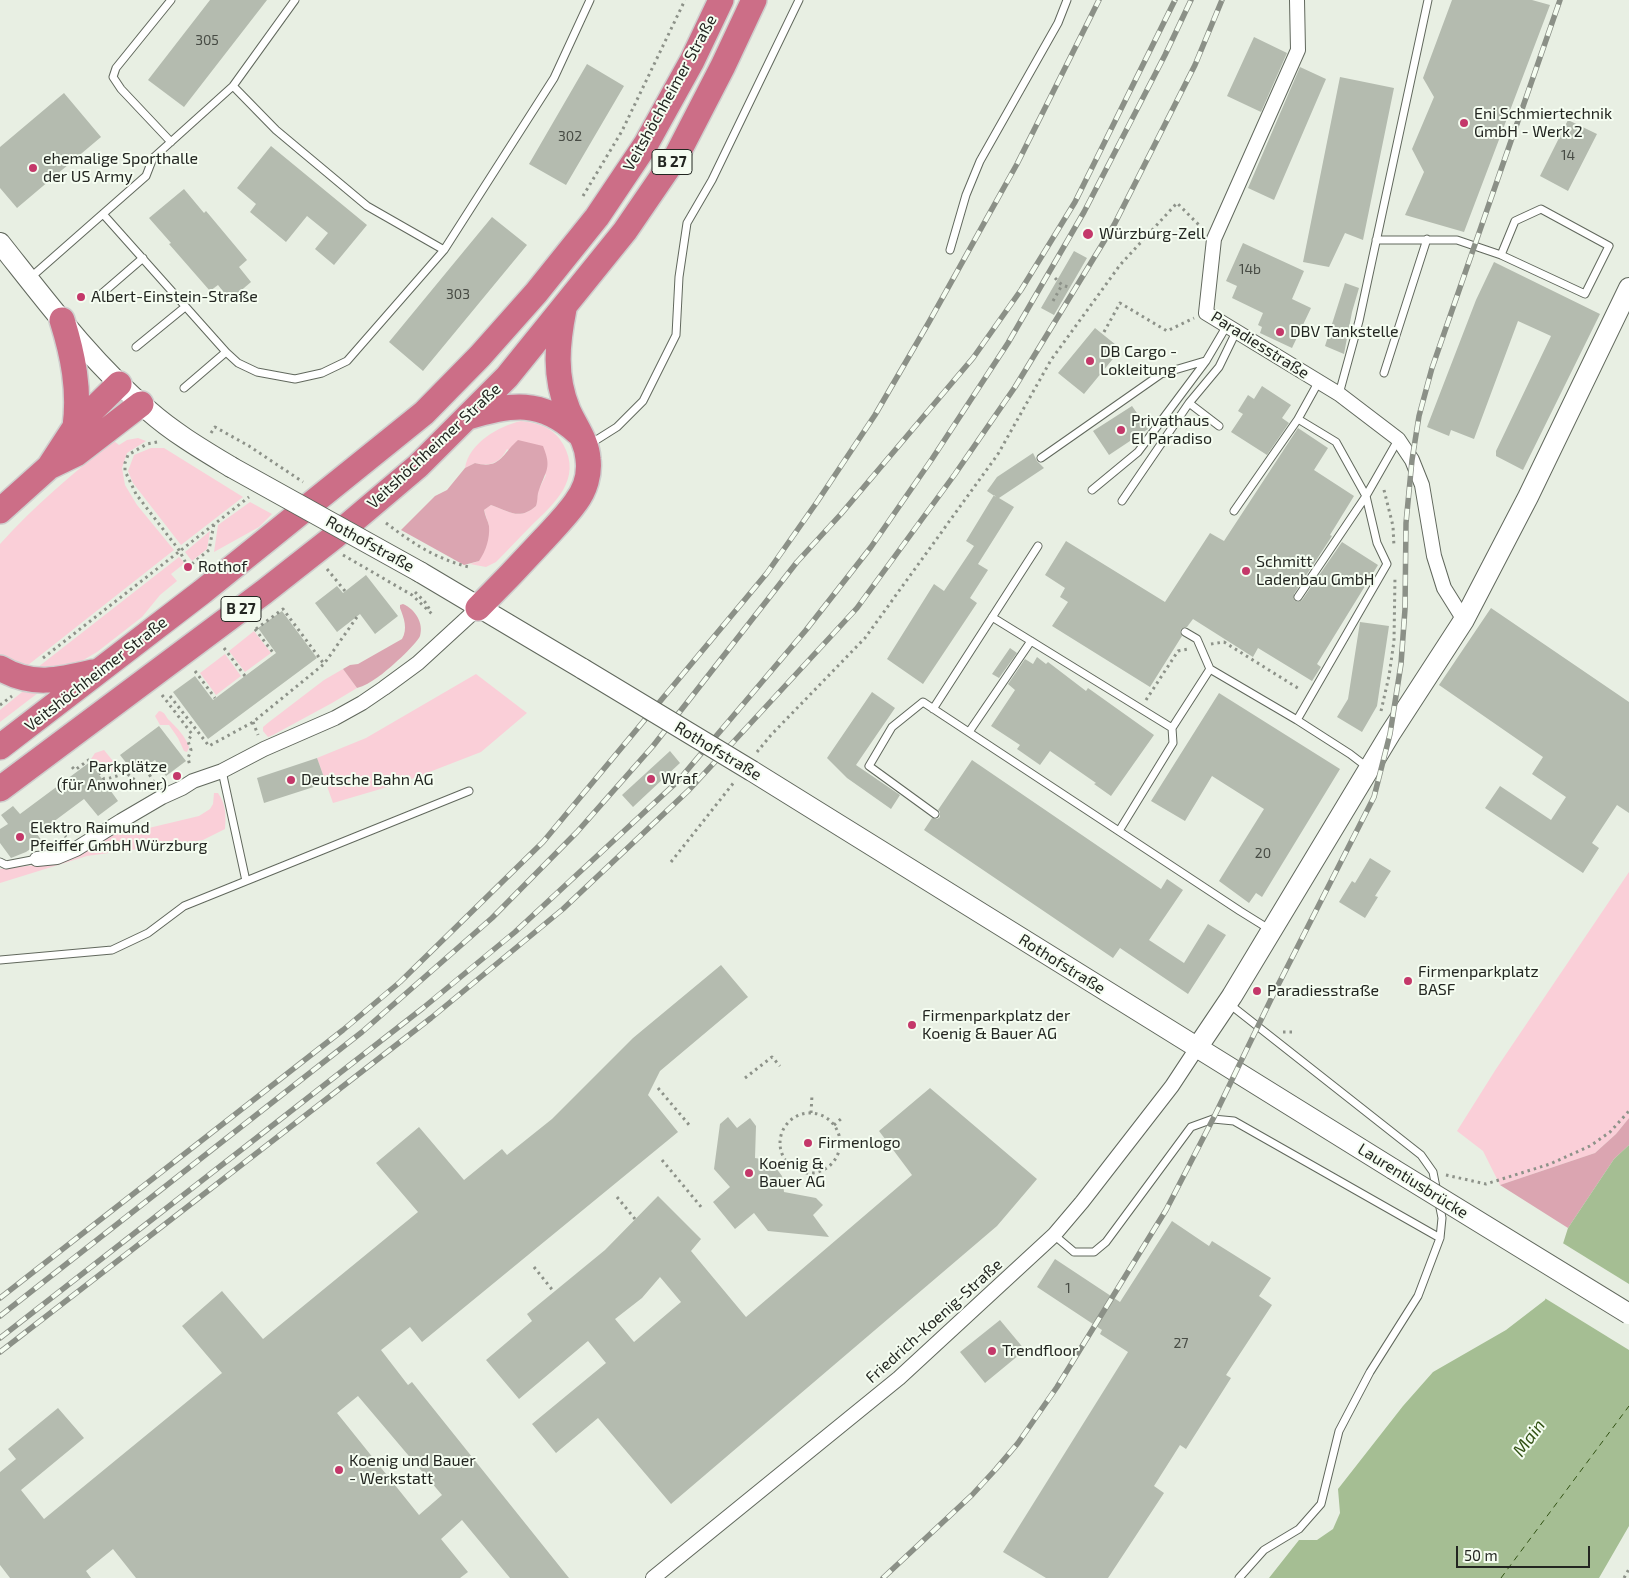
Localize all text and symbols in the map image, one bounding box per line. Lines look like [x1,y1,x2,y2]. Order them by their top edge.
street label: Veitshöchheimer Straße [619,12,721,174]
house number: 305 [195,32,219,48]
place label: Eni Schmiertechnik GmbH - Werk 2 [1474,104,1612,142]
marker: Eni Schmiertechnik GmbH - Werk 2 [1458,117,1470,129]
house number: 302 [558,128,582,144]
house number: 14 [1561,147,1575,163]
place label: ehemalige Sporthalle der US Army [43,149,198,187]
road number: B 27 [652,150,692,174]
marker: ehemalige Sporthalle der US Army [27,162,39,174]
place label: Würzburg-Zell [1099,224,1205,244]
marker: Würzburg-Zell [1081,227,1095,241]
house number: 14b [1239,261,1261,277]
house number: 303 [446,286,470,302]
place label: Albert-Einstein-Straße [91,287,258,307]
marker: Albert-Einstein-Straße [75,291,87,303]
street label: Paradiesstraße [1207,307,1313,383]
place label: DBV Tankstelle [1290,322,1399,342]
marker: DBV Tankstelle [1274,326,1286,338]
place label: DB Cargo - Lokleitung [1100,342,1177,380]
marker: DB Cargo - Lokleitung [1084,355,1096,367]
street label: Veitshöchheimer Straße [363,379,505,513]
place label: Privathaus El Paradiso [1131,411,1212,449]
marker: Privathaus El Paradiso [1115,424,1127,436]
street label: Rothofstraße [322,512,418,576]
place label: Schmitt Ladenbau GmbH [1256,552,1375,590]
place label: Rothof [198,557,247,577]
marker: Rothof [182,561,194,573]
marker: Schmitt Ladenbau GmbH [1240,565,1252,577]
road number: B 27 [221,596,261,622]
street label: Veitshöchheimer Straße [21,612,171,736]
street label: Rothofstraße [671,717,765,785]
place label: Parkplätze (für Anwohner) [57,757,167,795]
place label: Wraf [661,769,697,789]
marker: Parkplätze (für Anwohner) [171,770,183,782]
place label: Deutsche Bahn AG [301,770,434,790]
marker: Wraf [645,773,657,785]
marker: Deutsche Bahn AG [285,774,297,786]
place label: Elektro Raimund Pfeiffer GmbH Würzburg [30,818,207,856]
marker: Elektro Raimund Pfeiffer GmbH Würzburg [14,831,26,843]
house number: 20 [1255,845,1271,861]
street label: Rothofstraße [1015,930,1109,998]
place label: Firmenparkplatz BASF [1418,962,1539,1000]
marker: Firmenparkplatz BASF [1402,975,1414,987]
place label: Paradiesstraße [1267,981,1379,1001]
marker: Paradiesstraße [1251,985,1263,997]
place label: Firmenparkplatz der Koenig & Bauer AG [922,1006,1070,1044]
marker: Firmenparkplatz der Koenig & Bauer AG [906,1019,918,1031]
place label: Firmenlogo [818,1133,901,1153]
marker: Firmenlogo [802,1137,814,1149]
street label: Laurentiusbrücke [1354,1139,1472,1223]
place label: Koenig & Bauer AG [759,1154,825,1192]
marker: Koenig & Bauer AG [743,1167,755,1179]
street label: Friedrich-Koenig-Straße [862,1255,1006,1387]
house number: 1 [1065,1280,1071,1296]
house number: 27 [1173,1335,1189,1351]
place label: Trendfloor [1002,1341,1078,1361]
marker: Trendfloor [986,1345,998,1357]
water label: Main [1508,1415,1550,1461]
place label: Koenig und Bauer - Werkstatt [349,1451,476,1489]
marker: Koenig und Bauer - Werkstatt [333,1464,345,1476]
scale bar [1459,1536,1593,1568]
text: 50 m [1464,1546,1498,1564]

